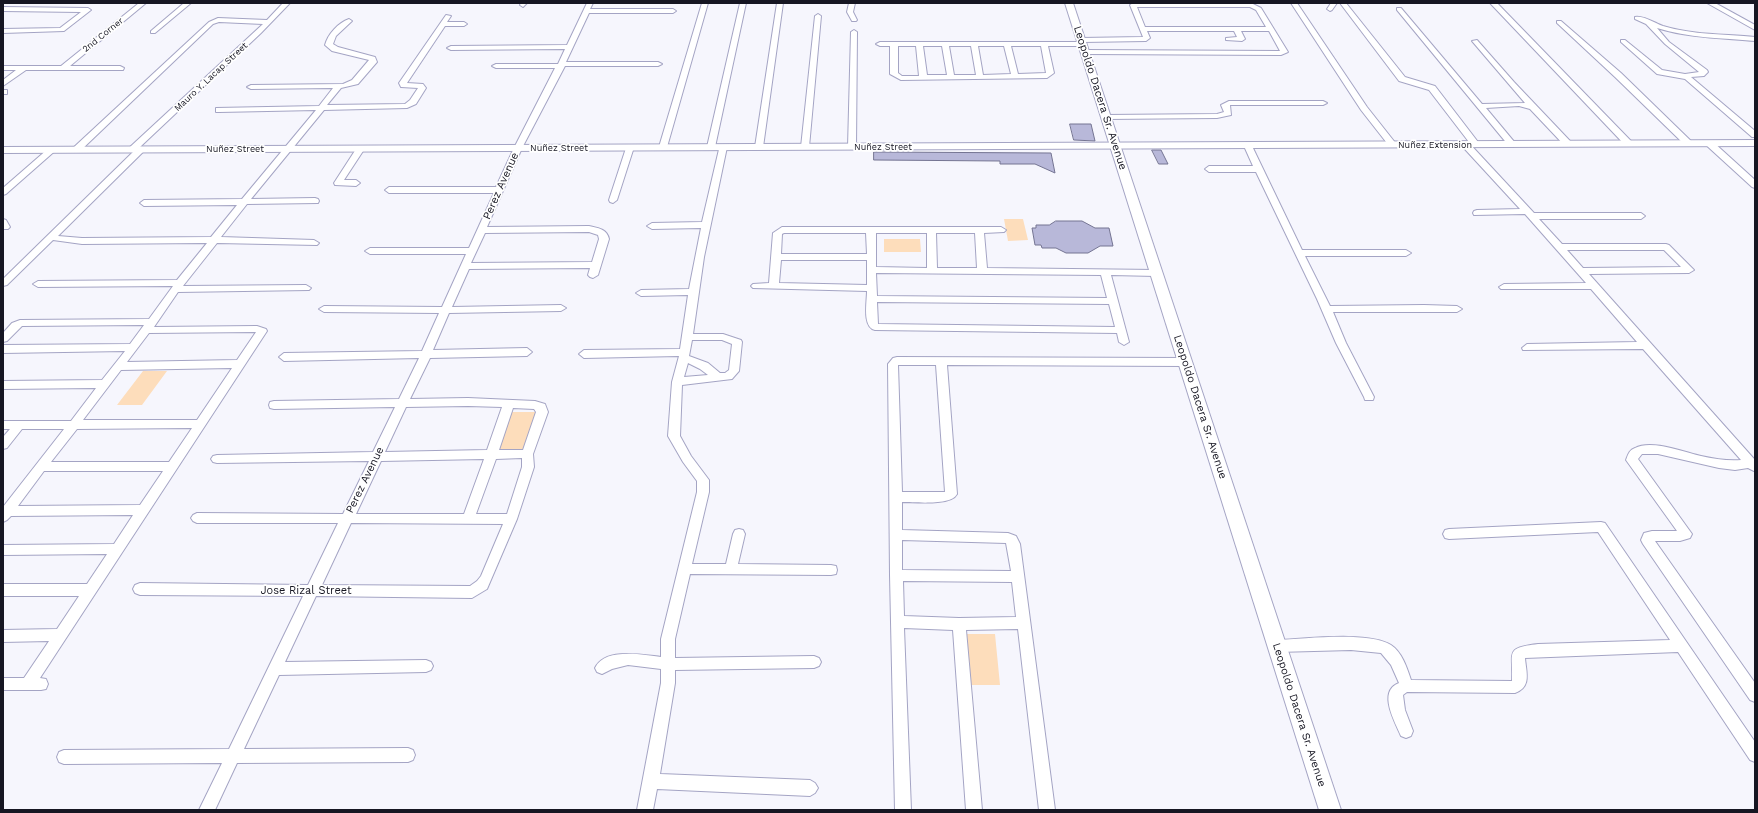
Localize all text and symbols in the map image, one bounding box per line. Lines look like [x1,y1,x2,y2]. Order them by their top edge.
street label: 2nd Corner [80,15,126,55]
street label: Leopoldo Dacera Sr. Avenue [1070,24,1130,172]
street label: Mauro Y. Lacap Street [172,40,250,114]
street label: Nuñez Extension [1398,140,1472,150]
street label: Nuñez Street [854,142,912,152]
street label: Nuñez Street [530,143,588,153]
street label: Nuñez Street [206,144,264,154]
street label: Perez Avenue [480,150,522,222]
street label: Leopoldo Dacera Sr. Avenue [1170,333,1230,481]
street label: Perez Avenue [343,445,387,515]
street label: Jose Rizal Street [260,584,352,598]
street label: Leopoldo Dacera Sr. Avenue [1269,641,1329,789]

